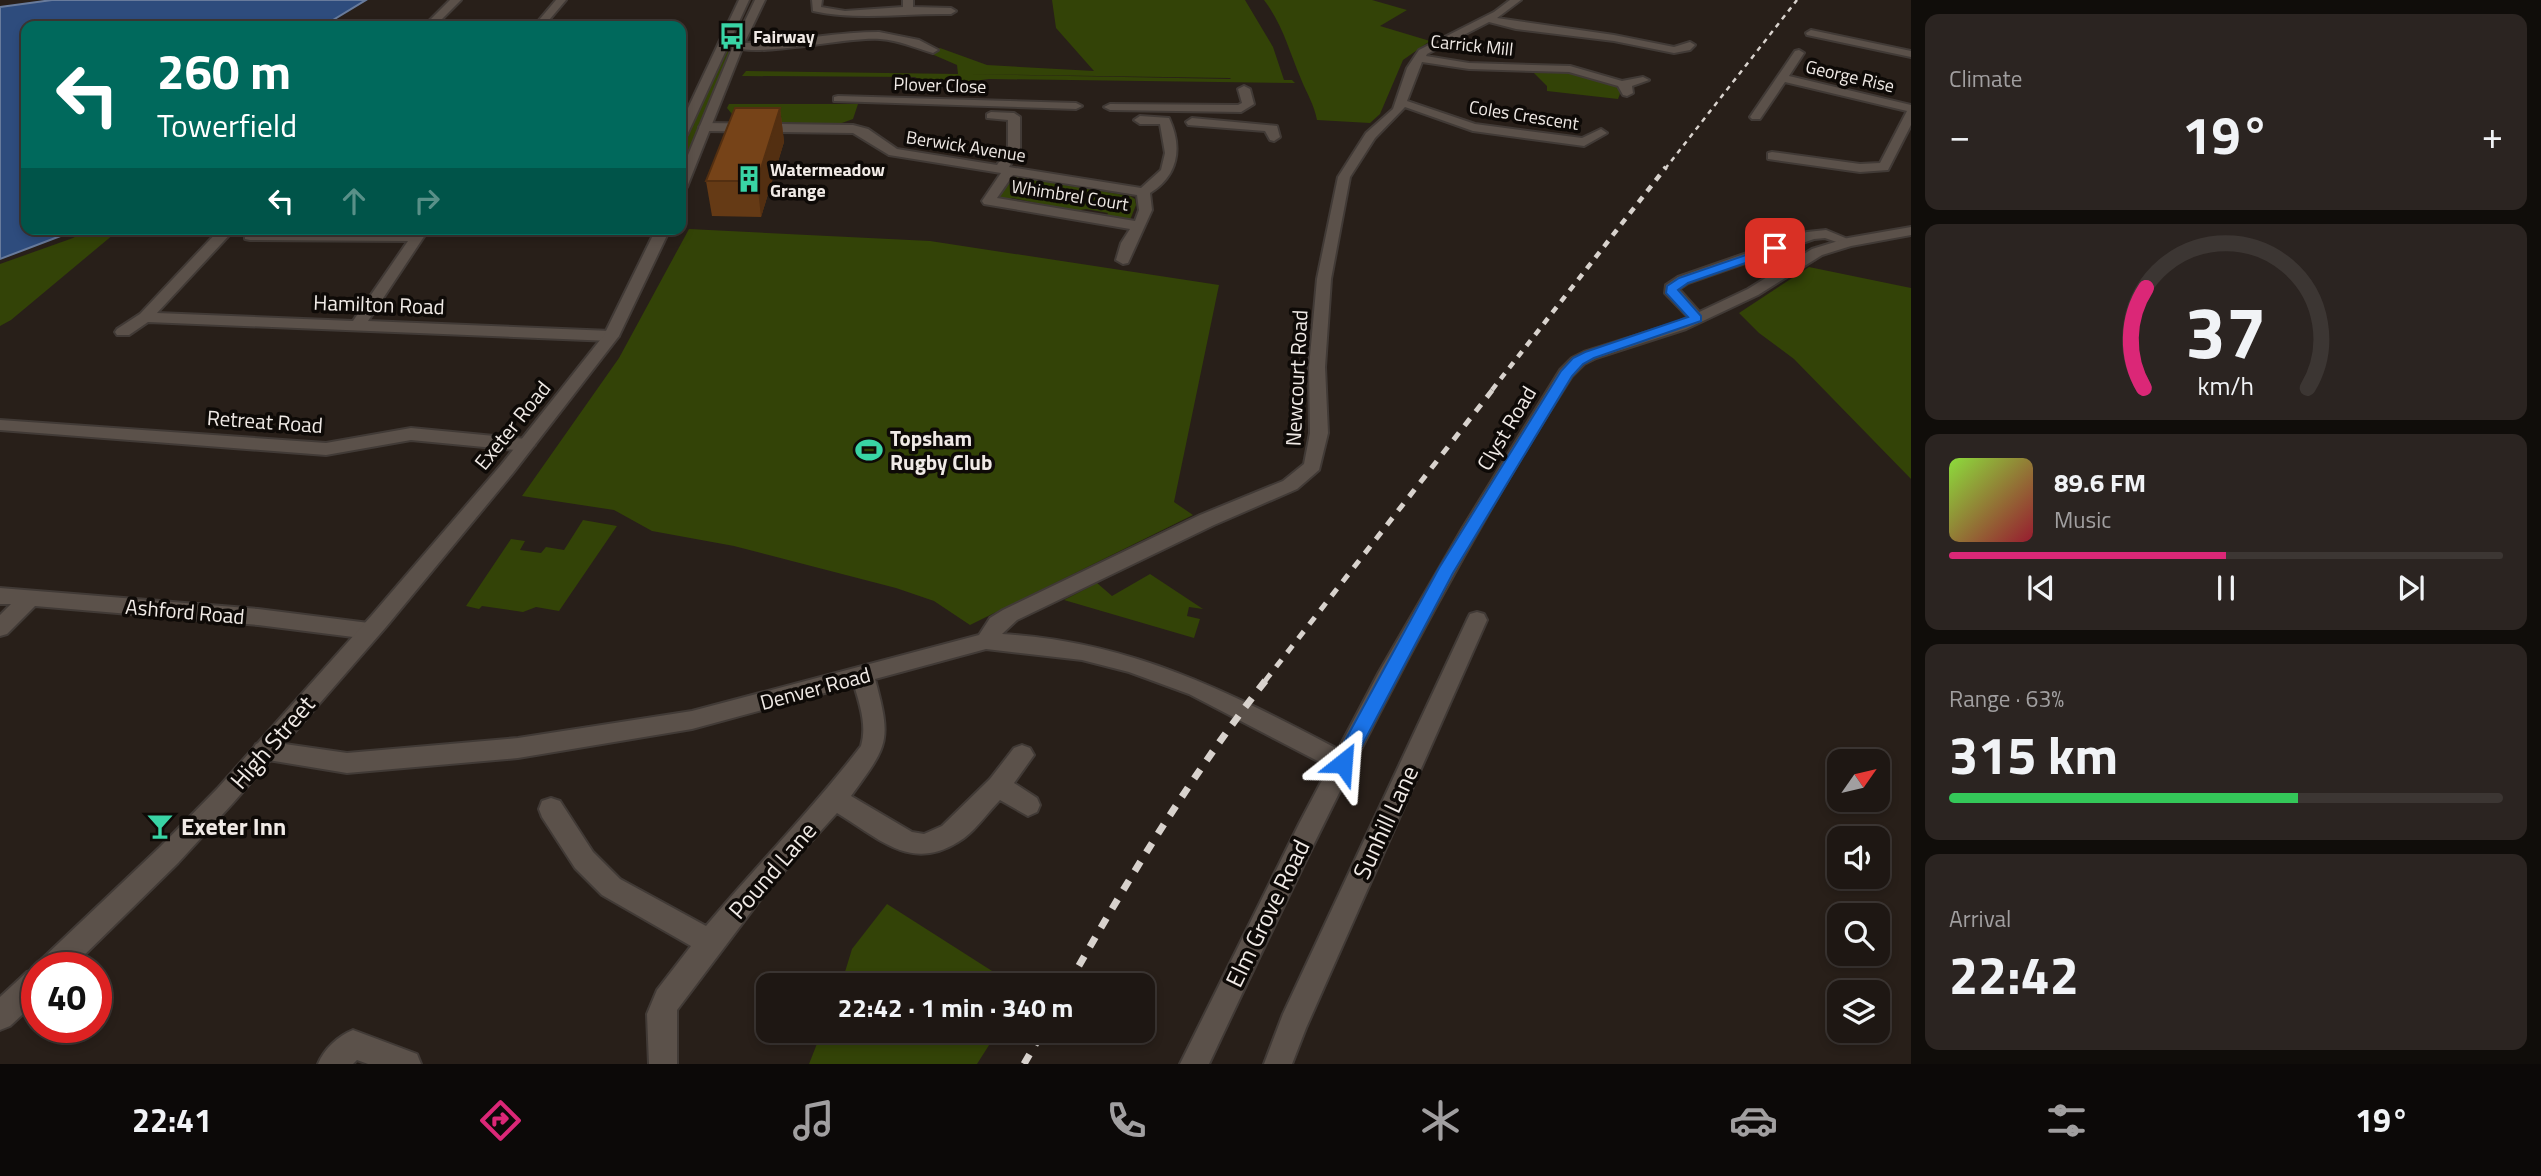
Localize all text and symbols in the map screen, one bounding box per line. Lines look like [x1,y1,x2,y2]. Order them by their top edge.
bus stop icon: Fairway [717,21,747,51]
place label: Fairway [753,23,815,50]
street label: Carrick Mill [1429,27,1515,63]
text: 260 m [157,33,291,108]
icon: left [42,49,133,140]
street label: George Rise [1803,53,1897,99]
text: Climate [1949,61,2022,96]
street label: Plover Close [893,70,987,100]
street label: Coles Crescent [1467,93,1581,137]
text: 19° [2182,95,2270,174]
text: Towerfield [157,101,297,149]
text: − [1949,106,1970,164]
text: + [2482,106,2503,164]
street label: Berwick Avenue [904,123,1028,169]
place label: Watermeadow Grange [770,156,885,204]
building icon: Watermeadow Grange [734,164,764,194]
street label: Whimbrel Court [1009,172,1131,218]
icon: left [262,182,300,220]
icon: ahead [335,182,373,220]
icon: right [408,182,446,220]
pin [1745,218,1805,278]
icon: arrive [1756,229,1794,267]
text: 37 [2185,276,2267,386]
street label: Hamilton Road [313,286,445,322]
street label: Newcourt Road [1276,309,1316,447]
text: km/h [2198,367,2254,405]
street label: Exeter Road [466,373,558,477]
street label: Clyst Road [1468,380,1544,476]
street label: Retreat Road [206,401,324,441]
place label: Topsham Rugby Club [890,422,992,478]
sports icon: Topsham Rugby Club [854,435,884,465]
text: 89.6 FM [2054,463,2146,502]
text: Music [2054,502,2111,537]
icon: previous [2022,569,2060,607]
icon: pause [2207,569,2245,607]
icon: next [2392,569,2430,607]
street label: Ashford Road [124,590,246,632]
street label: Denver Road [756,658,874,718]
text: Range · 63% [1949,681,2064,716]
street label: High Street [221,687,323,797]
text: 315 km [1949,715,2118,794]
position arrow [1306,726,1380,800]
north arrow [1827,749,1890,812]
map controls [1827,749,1890,1043]
street label: Sunhill Lane [1343,759,1427,885]
place label: Exeter Inn [181,808,286,844]
bar icon: Exeter Inn [145,811,175,841]
street label: Pound Lane [719,813,825,927]
button: sound [1827,826,1890,889]
street label: Elm Grove Road [1216,833,1318,993]
text: Arrival [1949,901,2011,936]
button: search [1827,903,1890,966]
text: 22:42 [1949,935,2079,1014]
speed limit sign: 40 [21,952,112,1043]
button: layers [1827,980,1890,1043]
text: 22:42 · 1 min · 340 m [838,988,1073,1027]
text: 22:41 [132,1096,212,1144]
icon: directions [476,1096,525,1145]
icon: music [789,1096,838,1145]
icon: phone [1102,1096,1151,1145]
icon: climate [1416,1096,1465,1145]
icon: car [1729,1096,1778,1145]
icon: filters [2042,1096,2091,1145]
text: 19° [2355,1096,2409,1144]

